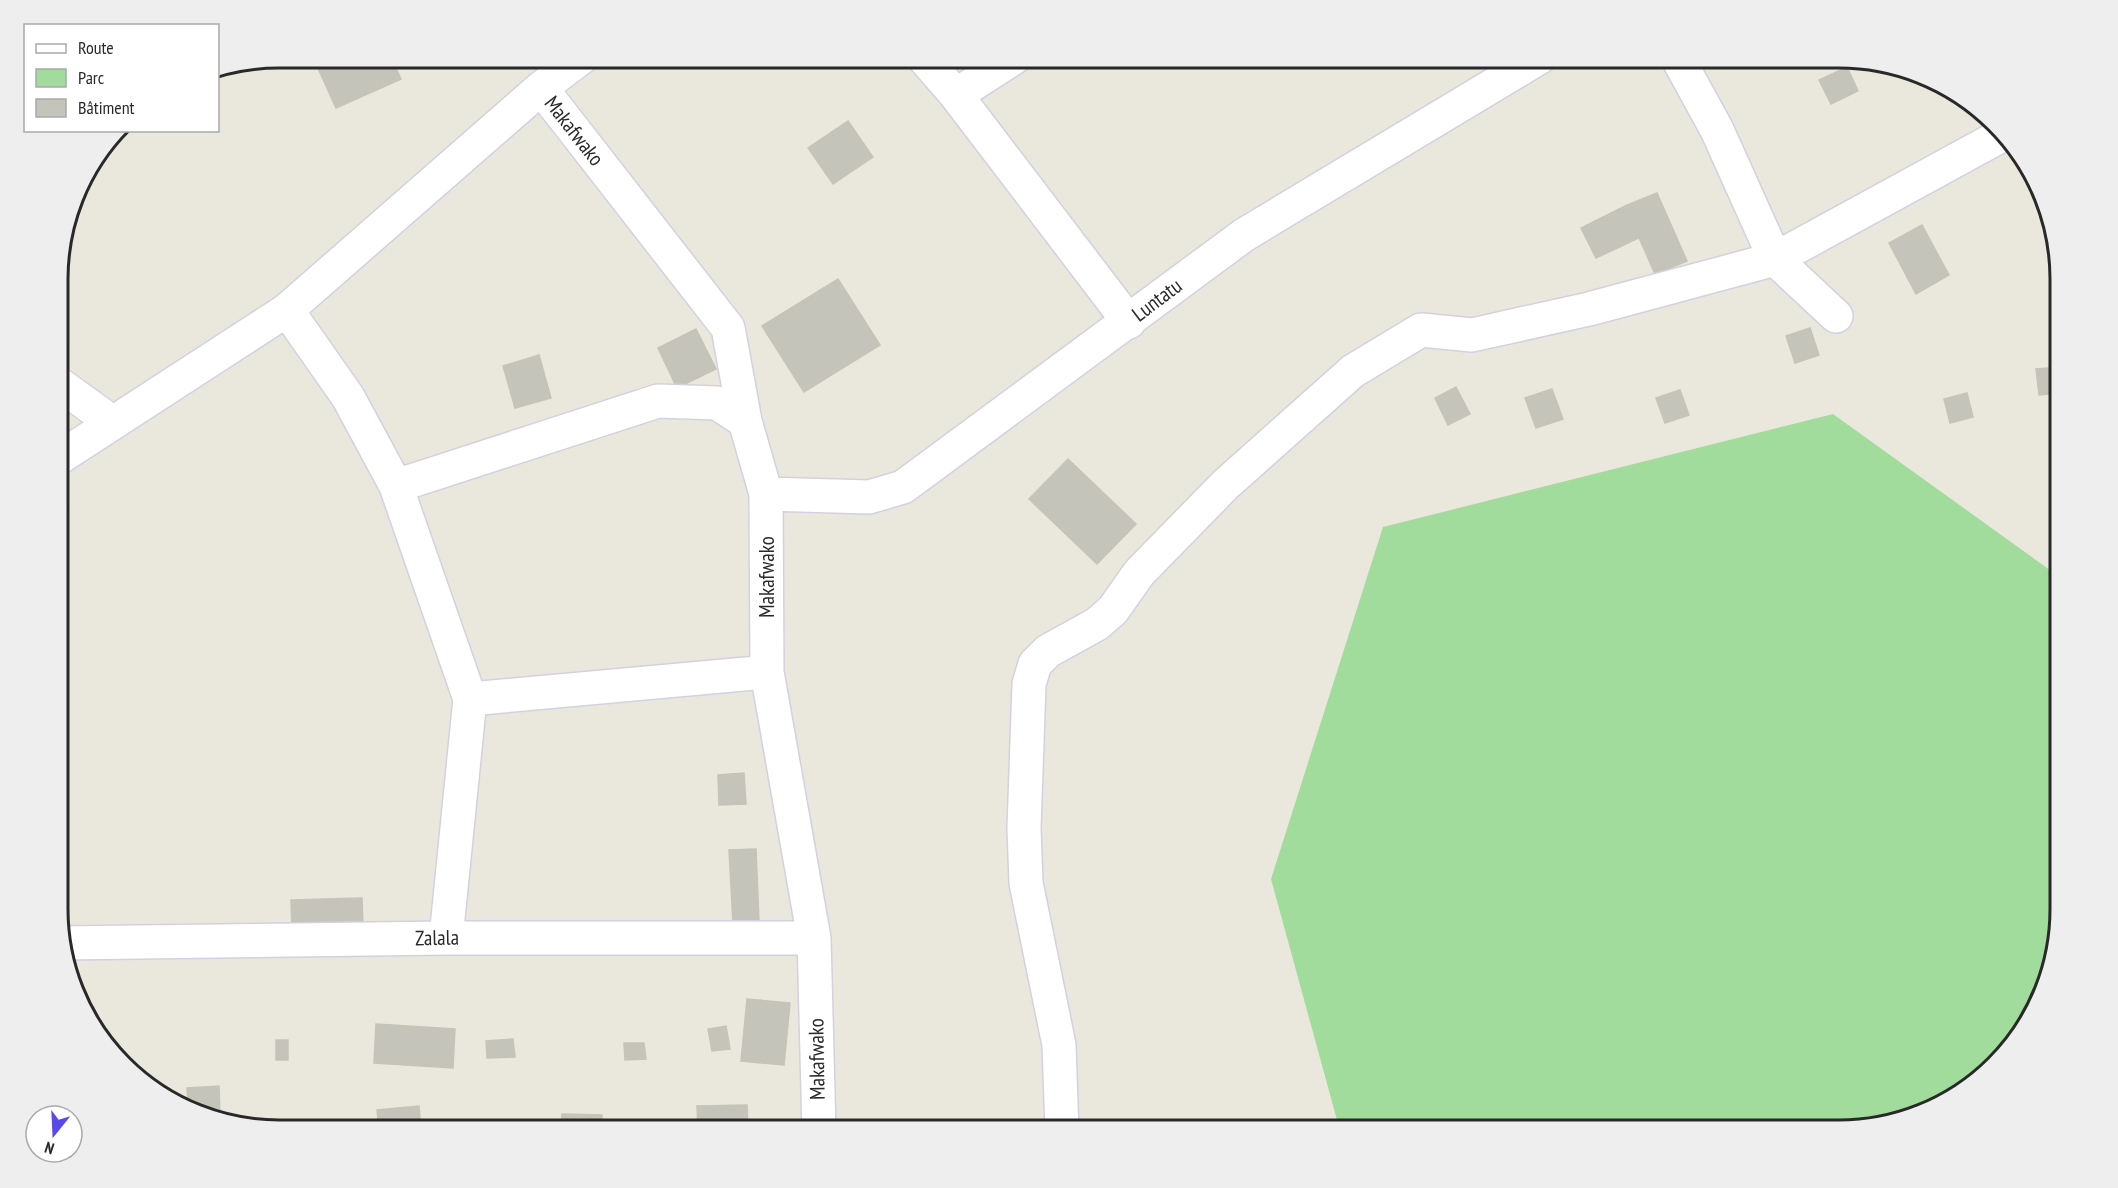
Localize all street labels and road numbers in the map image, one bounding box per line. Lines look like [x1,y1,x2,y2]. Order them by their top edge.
street label: Makafwako [539,90,610,171]
street label: Luntatu [1126,272,1187,327]
street label: Makafwako [753,536,780,618]
street label: Zalala [415,924,459,951]
street label: Makafwako [802,1018,831,1100]

